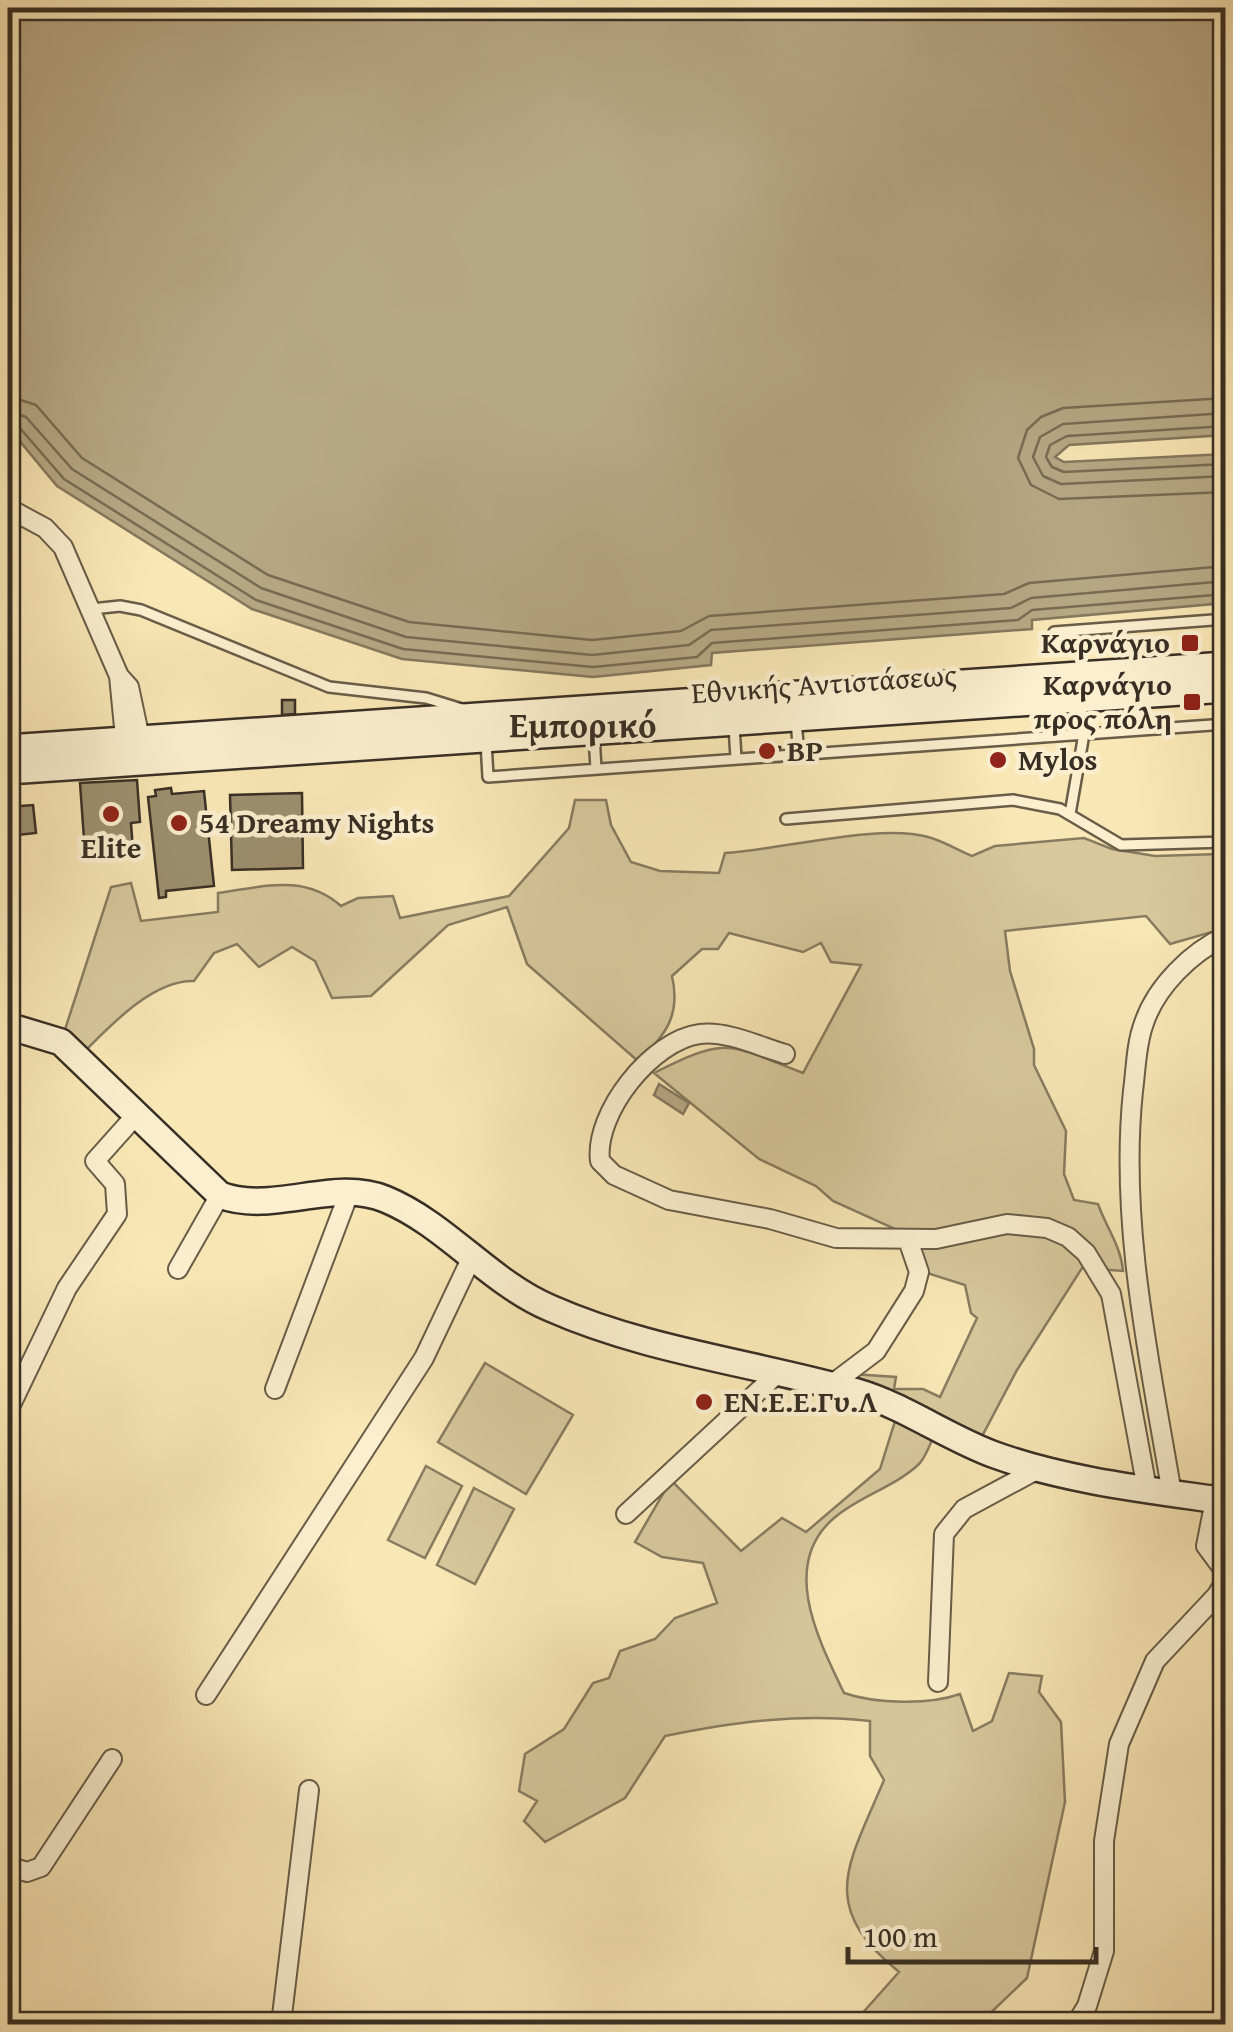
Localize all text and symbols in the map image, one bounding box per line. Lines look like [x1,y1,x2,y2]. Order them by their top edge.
place label: Καρνάγιο [1041,620,1170,664]
marker: Καρνάγιο [1179,632,1201,654]
street label: Εθνικής Αντιστάσεως [690,652,958,714]
place label: Καρνάγιο προς πόλη [1033,662,1172,740]
marker: Καρνάγιο προς πόλη [1181,691,1203,713]
district label: Εμπορικό [509,699,657,750]
place label: BP [787,728,823,772]
place label: Mylos [1018,737,1097,781]
marker: BP [756,740,778,762]
marker: Mylos [987,749,1009,771]
place label: 54 Dreamy Nights [199,800,435,844]
marker: Elite [100,803,122,825]
marker: 54 Dreamy Nights [168,812,190,834]
place label: Elite [81,825,141,869]
place label: ΕΝ.Ε.Ε.Γυ.Λ [724,1379,877,1423]
marker: ΕΝ.Ε.Ε.Γυ.Λ [693,1391,715,1413]
scale bar [848,1902,1096,1964]
text: 100 m [863,1914,938,1958]

